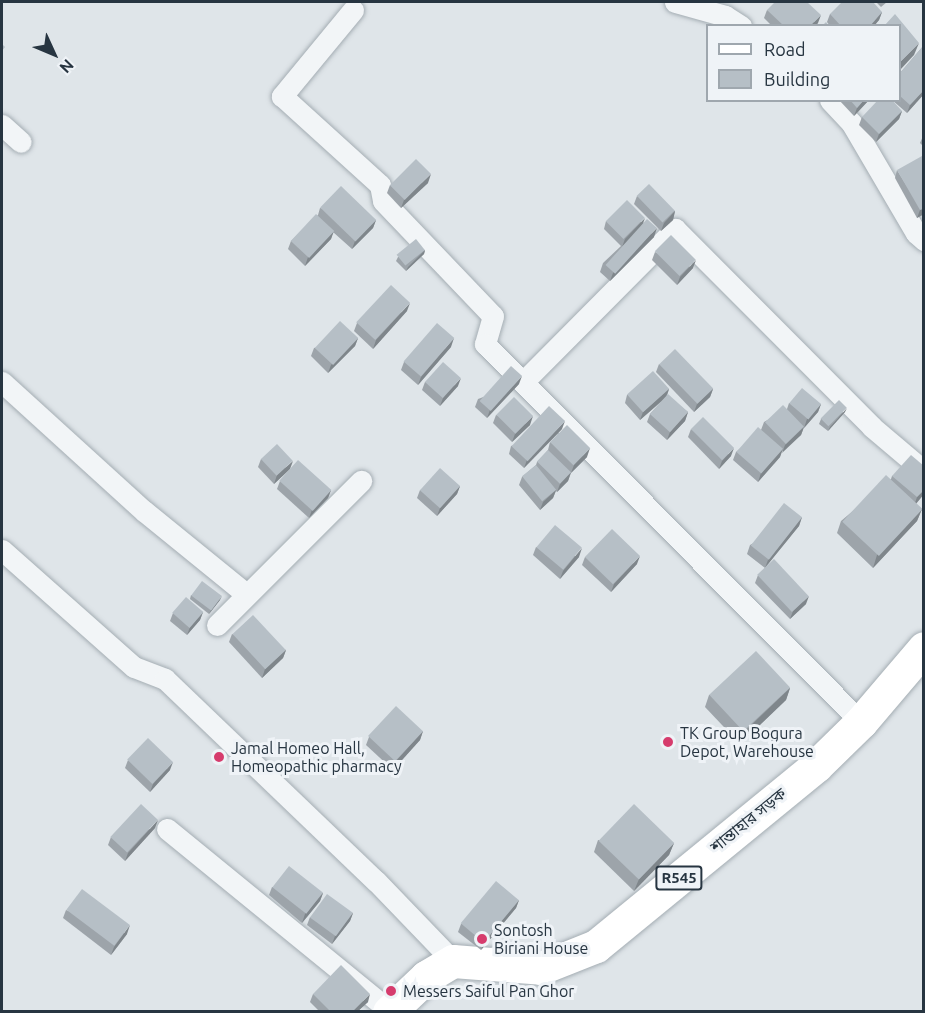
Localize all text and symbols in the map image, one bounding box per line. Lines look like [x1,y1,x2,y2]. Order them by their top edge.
north arrow [24,24,84,84]
legend [706,24,901,102]
text: Road [764,39,806,59]
text: N [56,56,78,77]
text: Building [764,69,830,89]
place label: TK Group Bogura Depot, Warehouse [680,723,814,761]
marker: TK Group Bogura Depot, Warehouse [661,735,675,749]
place label: Jamal Homeo Hall, Homeopathic pharmacy [231,738,402,776]
marker: Jamal Homeo Hall, Homeopathic pharmacy [212,750,226,764]
street label: শান্তাহার সড়ক [706,784,790,856]
road number: R545 [655,866,703,890]
place label: Sontosh Biriani House [494,920,588,958]
marker: Sontosh Biriani House [475,932,489,946]
place label: Messers Saiful Pan Ghor [403,981,574,1001]
marker: Messers Saiful Pan Ghor [384,984,398,998]

